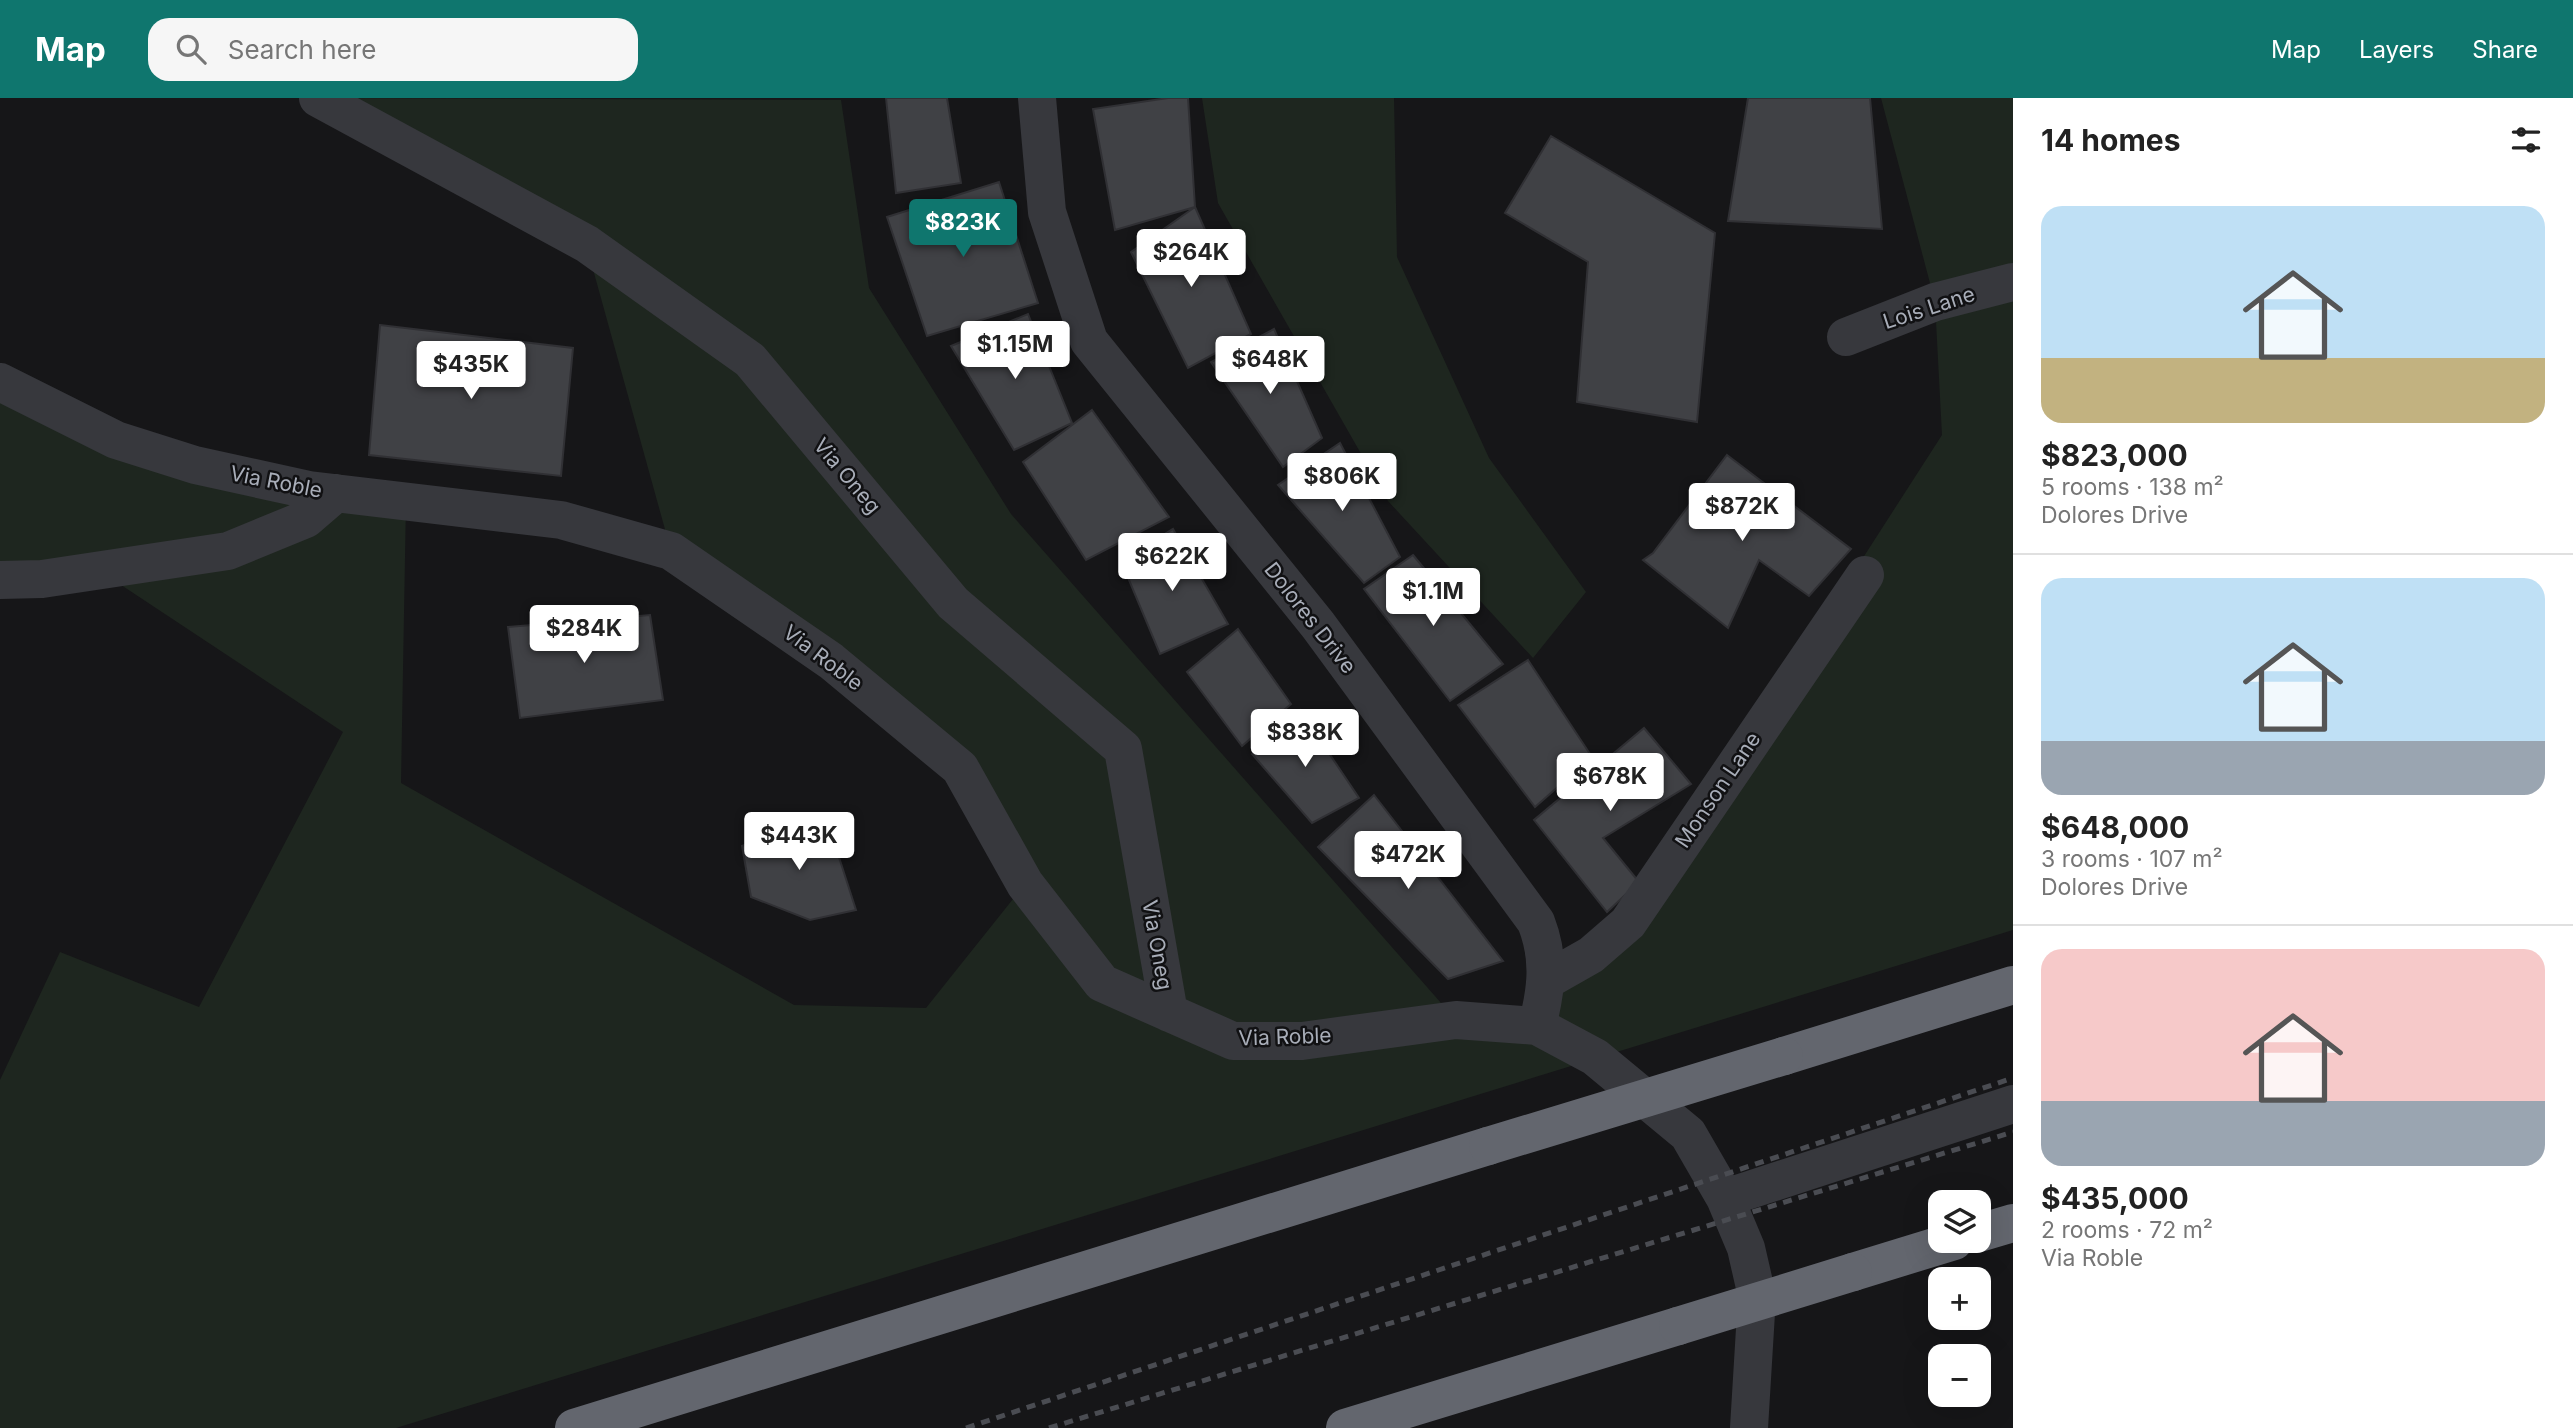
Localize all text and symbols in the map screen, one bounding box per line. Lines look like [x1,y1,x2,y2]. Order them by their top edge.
search box [148,18,638,81]
text: Map [35,29,106,69]
icon: search [172,30,210,68]
text: Search here [228,34,376,65]
text: Map [2271,35,2321,64]
text: Layers [2359,35,2434,64]
text: Share [2472,35,2538,64]
icon: filters [2507,121,2545,159]
text: 14 homes [2041,122,2180,158]
pin: $823K [914,200,1012,259]
text: $823K [925,208,1001,236]
pin: $264K [1142,230,1240,289]
text: $264K [1153,238,1229,266]
icon: home [2230,252,2356,378]
street label: Lois Lane [1880,281,1978,334]
pin: $1.15M [958,322,1072,381]
text: $1.15M [977,330,1053,358]
pin: $648K [1221,336,1319,396]
pin: $435K [422,342,520,401]
text: $648K [1231,345,1309,373]
text: $435K [433,350,509,378]
street label: Via Oneg [809,433,886,519]
text: $823,000 [2041,437,2188,473]
pin: $806K [1293,454,1391,513]
street label: Via Roble [228,460,324,503]
text: $806K [1303,462,1381,490]
text: 5 rooms · 138 m² [2041,473,2224,501]
pin: $872K [1693,484,1791,543]
text: $872K [1705,492,1779,520]
text: Dolores Drive [2041,501,2188,529]
pin: $622K [1123,533,1221,593]
text: $622K [1134,542,1210,570]
street label: Dolores Drive [1259,557,1362,678]
pin: $1.1M [1384,568,1482,628]
text: $1.1M [1402,577,1464,605]
pin: $284K [535,606,633,665]
text: $284K [546,614,622,642]
street label: Via Roble [779,620,868,696]
icon: home [2230,624,2356,750]
pin: $838K [1256,710,1354,769]
text: $838K [1267,718,1343,746]
street label: Monson Lane [1670,727,1765,852]
pin: $678K [1561,754,1659,813]
text: $678K [1573,762,1647,790]
text: $648,000 [2041,809,2189,845]
pin: $443K [750,812,848,872]
text: $443K [760,821,838,849]
pin: $472K [1359,832,1457,891]
text: $472K [1370,840,1446,868]
text: 3 rooms · 107 m² [2041,845,2223,873]
text: Dolores Drive [2041,873,2188,901]
street label: Via Oneg [1137,898,1178,992]
icon: home [2230,995,2356,1121]
street label: Via Roble [1238,1022,1332,1051]
text: $435,000 [2041,1180,2189,1216]
map controls [1928,1190,1991,1407]
button: layers [1928,1190,1991,1253]
text: 2 rooms · 72 m² [2041,1216,2213,1244]
text: Via Roble [2041,1244,2143,1272]
button: + [1928,1267,1991,1330]
button: − [1928,1344,1991,1407]

